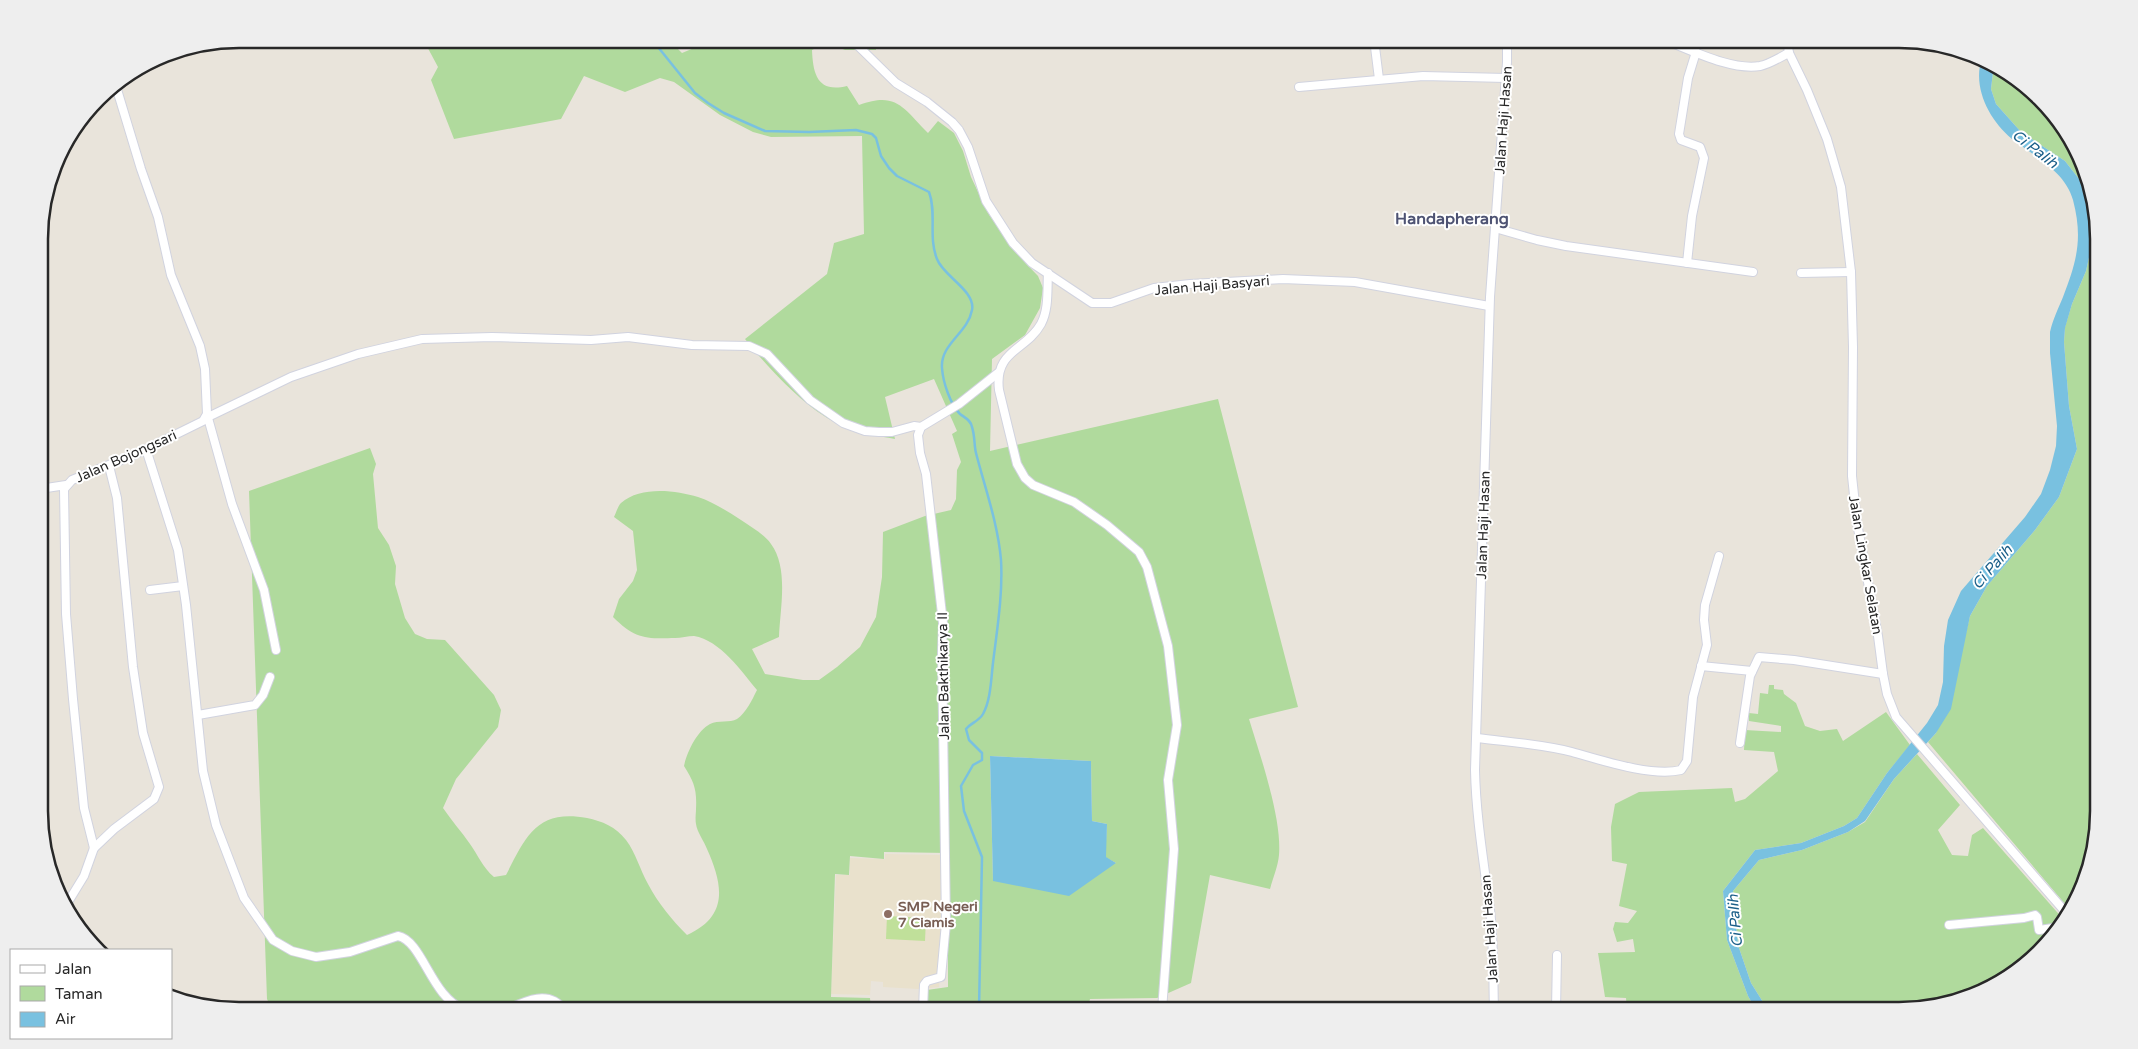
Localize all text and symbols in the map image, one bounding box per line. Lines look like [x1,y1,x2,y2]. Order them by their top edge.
street label: Jalan Haji Hasan [1491,65,1516,175]
water label: Ci Palih [2009,126,2062,173]
district label: Handapherang [1395,209,1509,229]
street label: Jalan Haji Basyari [1154,272,1270,299]
street label: Jalan Bojongsari [73,427,179,486]
street label: Jalan Haji Hasan [1473,470,1494,580]
street label: Jalan Lingkar Selatan [1845,494,1886,636]
water label: Ci Palih [1968,541,2017,593]
street label: Jalan Bakthikarya II [934,612,953,740]
street label: Jalan Haji Hasan [1477,874,1502,984]
water label: Ci Palih [1724,893,1746,948]
place label: SMP Negeri 7 Ciamis [898,898,978,931]
marker: SMP Negeri 7 Ciamis [882,908,894,920]
legend [10,949,172,1039]
text: Jalan [55,960,92,978]
text: Taman [55,985,103,1003]
text: Air [55,1010,76,1028]

